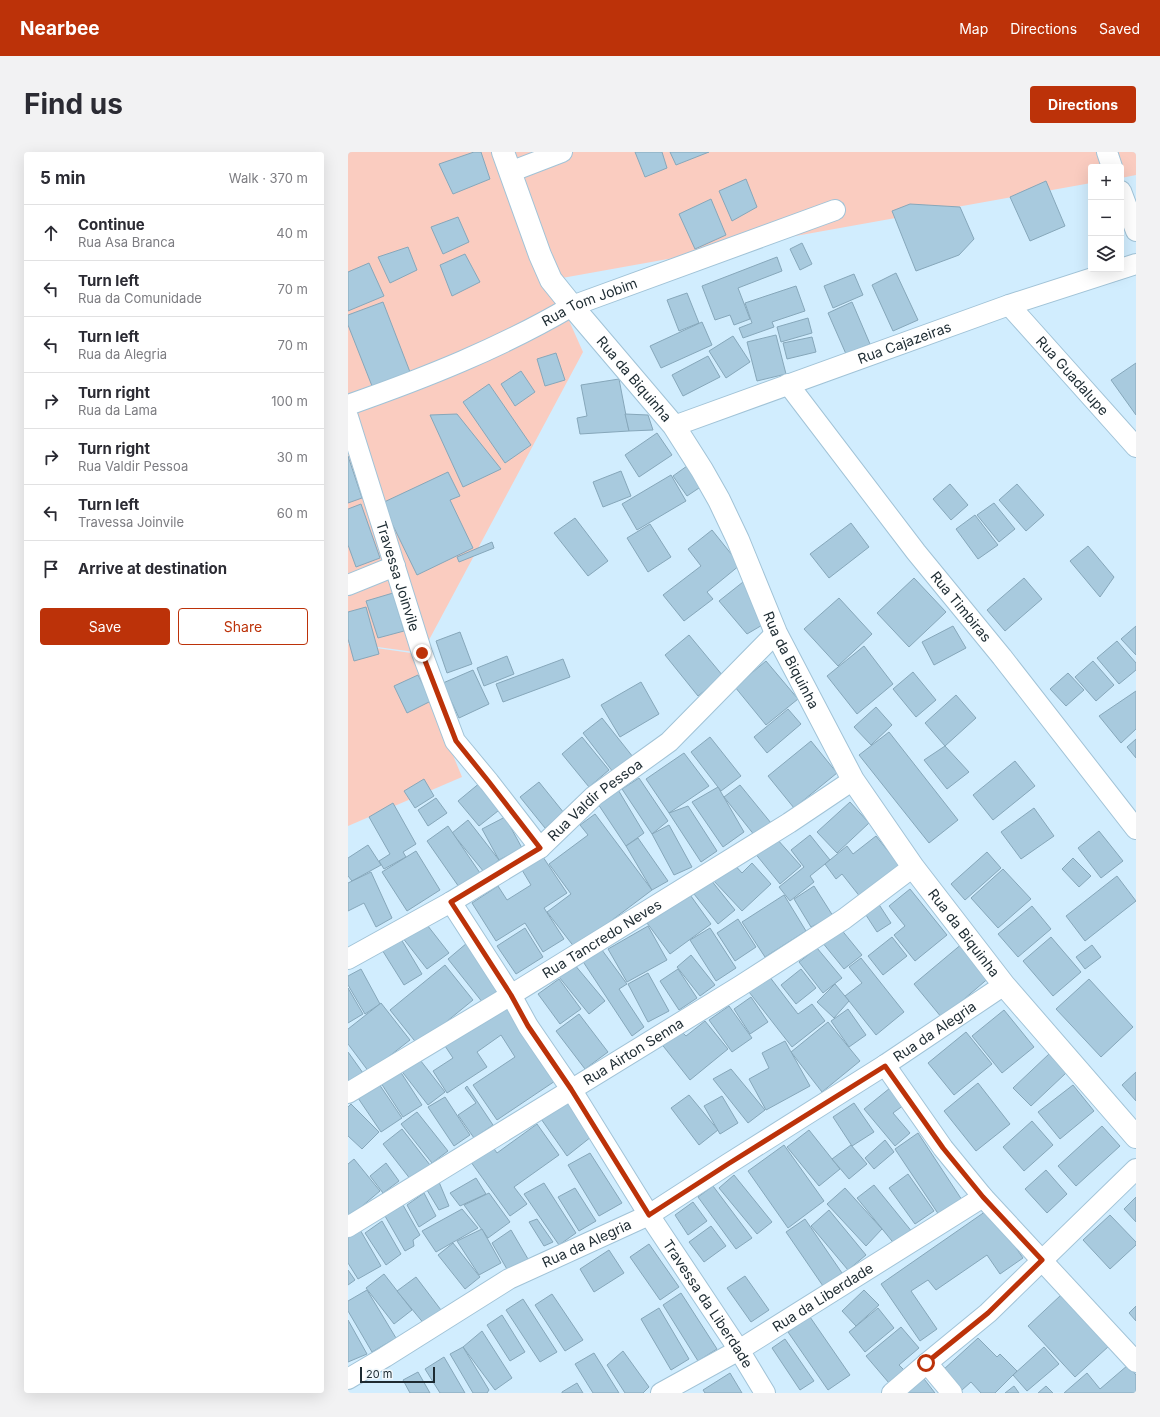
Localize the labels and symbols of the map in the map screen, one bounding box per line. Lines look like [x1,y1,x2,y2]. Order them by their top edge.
street label: Rua Tom Jobim [539,274,639,329]
street label: Rua Cajazeiras [855,318,953,367]
street label: Rua Guadalupe [1033,332,1113,419]
street label: Rua da Biquinha [593,333,675,425]
street label: Travessa Joinvile [373,519,424,633]
street label: Rua Timbiras [927,568,995,645]
street label: Rua da Biquinha [760,609,823,711]
route end [413,644,431,662]
street label: Rua Valdir Pessoa [544,755,645,844]
street label: Rua da Biquinha [925,885,1004,980]
street label: Rua Tancredo Neves [539,895,664,982]
street label: Rua da Alegria [890,997,979,1065]
street label: Rua Airton Senna [580,1014,686,1088]
street label: Rua da Alegria [539,1215,634,1271]
street label: Travessa da Liberdade [660,1236,757,1371]
street label: Rua da Liberdade [769,1259,876,1335]
route start [917,1354,935,1372]
scale bar [360,1365,435,1384]

